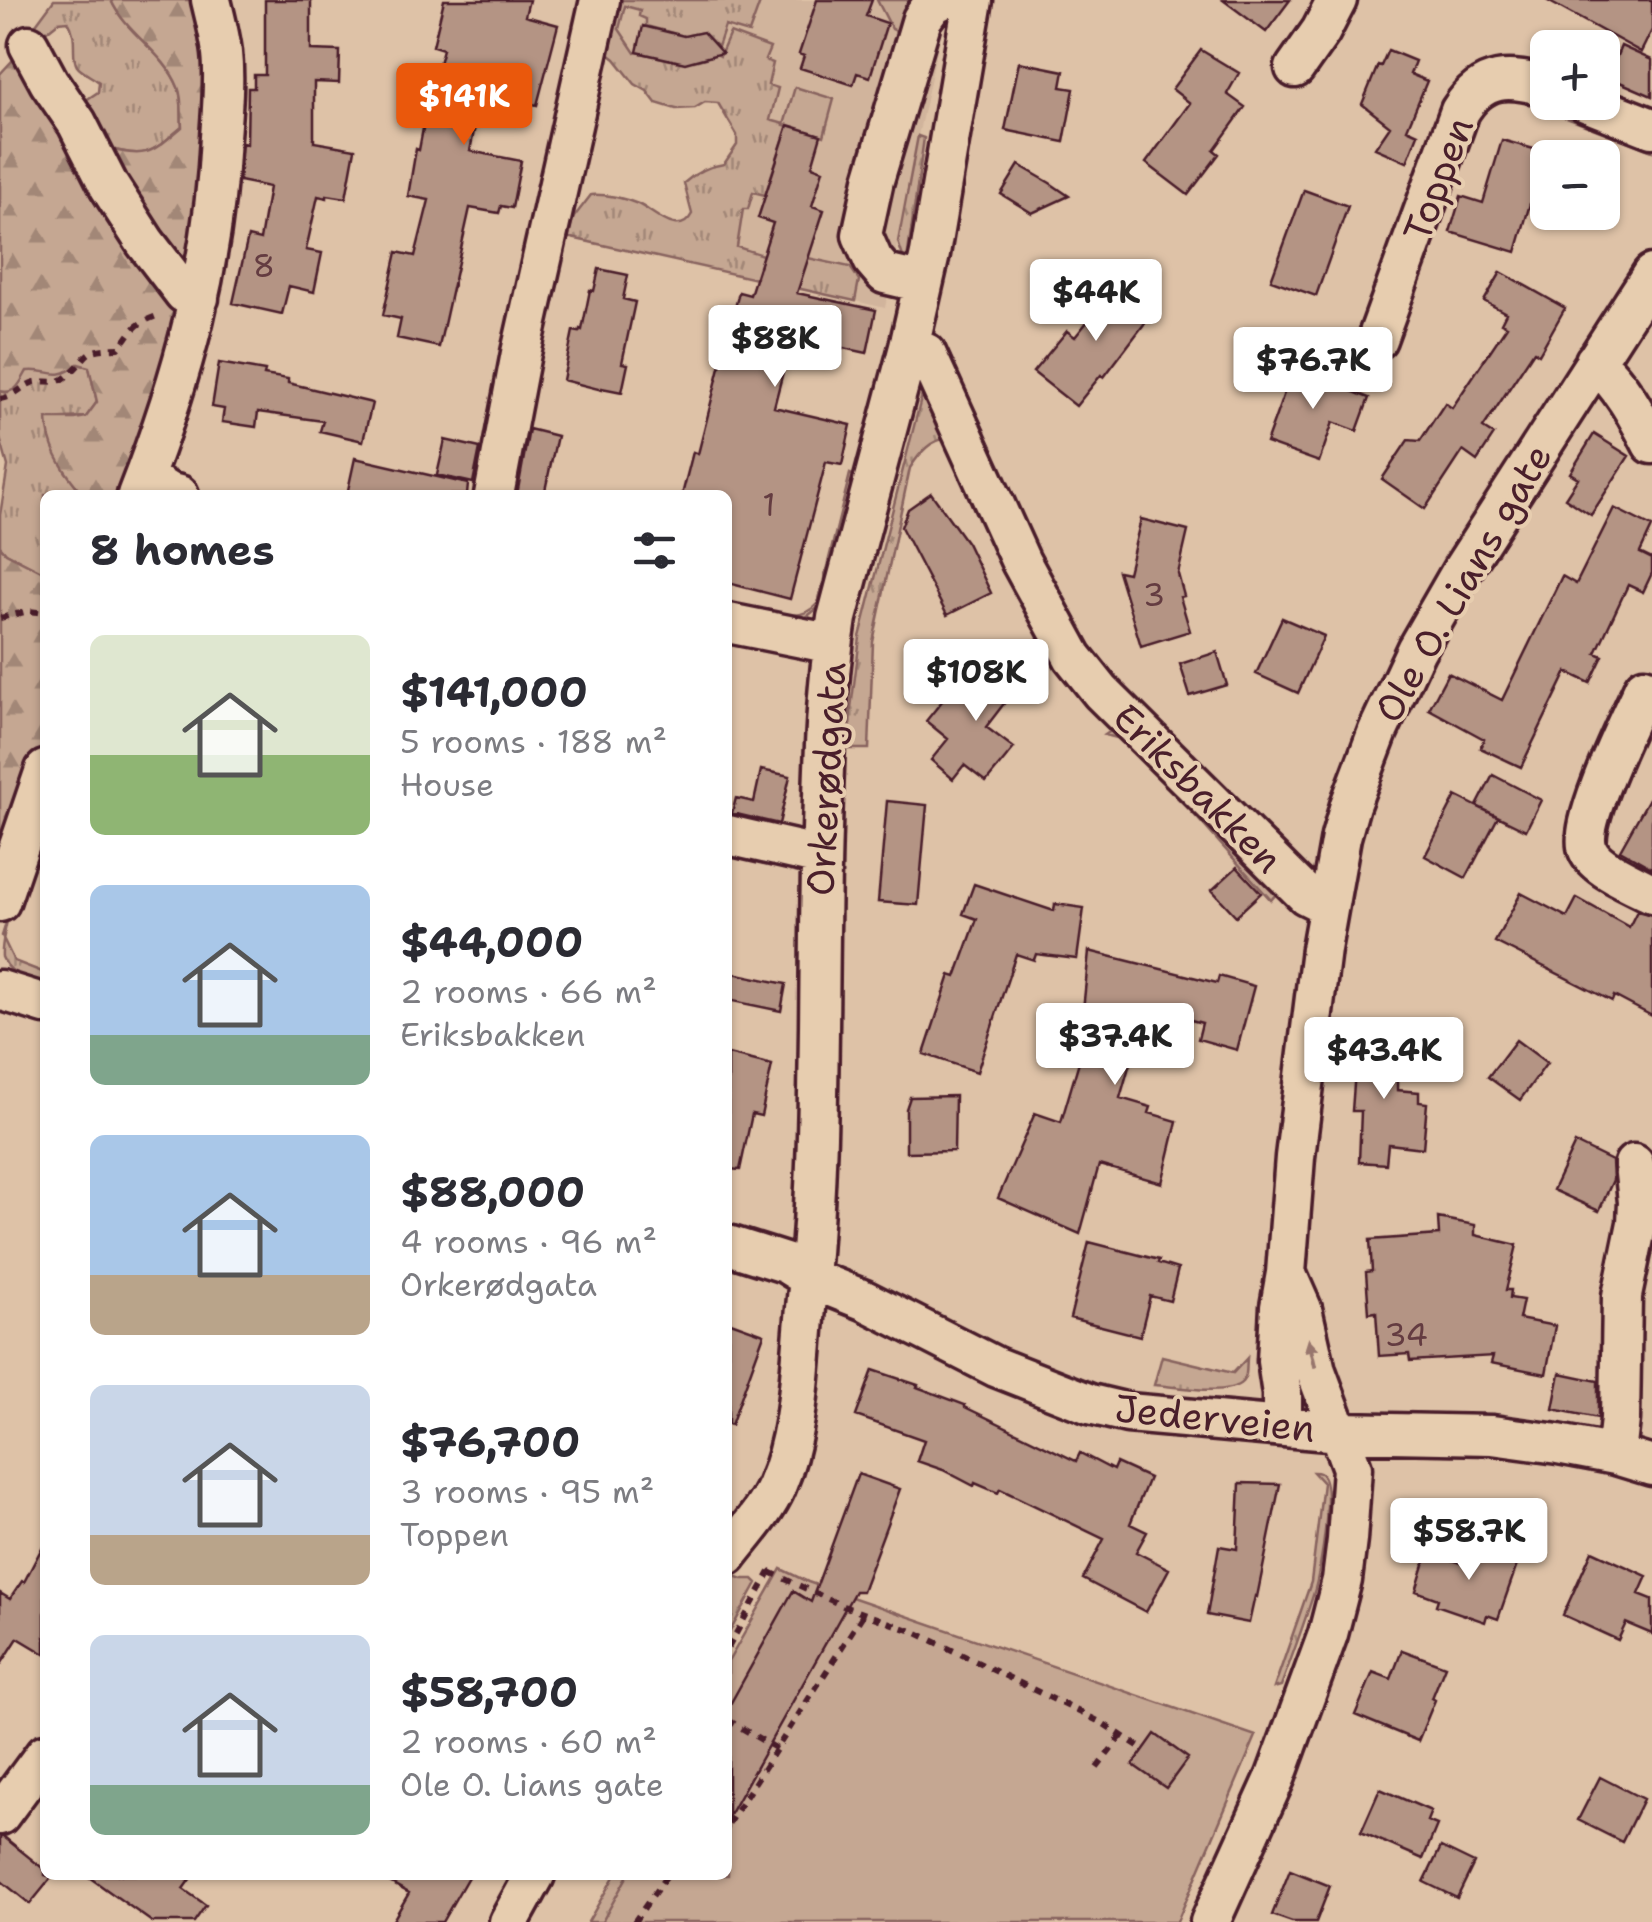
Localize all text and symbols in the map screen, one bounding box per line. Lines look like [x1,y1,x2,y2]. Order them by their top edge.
map controls [1530,30,1620,230]
button: + [1530,30,1620,120]
pin: $141K [394,63,534,148]
text: $141K [418,74,510,117]
street label: Toppen [1391,110,1485,248]
button: − [1530,140,1620,230]
house number: 8 [253,244,275,287]
pin: $44K [1037,259,1155,344]
text: $44K [1052,270,1140,313]
pin: $88K [716,305,834,390]
text: $88K [731,316,819,359]
pin: $76.7K [1232,327,1394,412]
text: $76.7K [1255,338,1371,381]
street label: Ole O. Lians gate [1363,435,1563,731]
house number: 1 [762,483,776,526]
text: 8 homes [90,522,275,578]
icon: filters [627,523,682,578]
house number: 3 [1143,573,1165,616]
pin: $108K [906,639,1046,724]
text: $108K [926,650,1027,693]
street label: Orkerødgata [794,661,858,897]
text: $141,000 [400,664,588,720]
icon: home [170,675,290,795]
street label: Eriksbakken [1102,692,1294,884]
text: 5 rooms · 188 m² [400,720,667,763]
text: House [400,763,494,806]
text: $44,000 [400,914,584,970]
icon: home [170,925,290,1045]
text: 2 rooms · 66 m² [400,970,657,1013]
pin: $37.4K [1034,1003,1196,1088]
text: Eriksbakken [400,1013,585,1056]
text: $37.4K [1058,1014,1172,1057]
pin: $43.4K [1303,1017,1465,1102]
text: $43.4K [1326,1028,1442,1071]
text: $88,000 [400,1164,585,1220]
icon: home [170,1175,290,1295]
text: 4 rooms · 96 m² [400,1220,657,1263]
text: Orkerødgata [400,1263,597,1306]
house number: 34 [1384,1313,1428,1356]
one-way arrow [1304,1337,1319,1368]
street label: Jederveien [1112,1382,1318,1454]
text: $76,700 [400,1414,580,1470]
icon: home [170,1425,290,1545]
text: 3 rooms · 95 m² [400,1470,654,1513]
pin: $58.7K [1388,1498,1550,1583]
text: $58.7K [1412,1509,1526,1552]
text: Toppen [400,1513,509,1556]
text: $58,700 [400,1664,578,1720]
icon: home [170,1675,290,1795]
text: 2 rooms · 60 m² [400,1720,657,1763]
text: Ole O. Lians gate [400,1763,664,1806]

